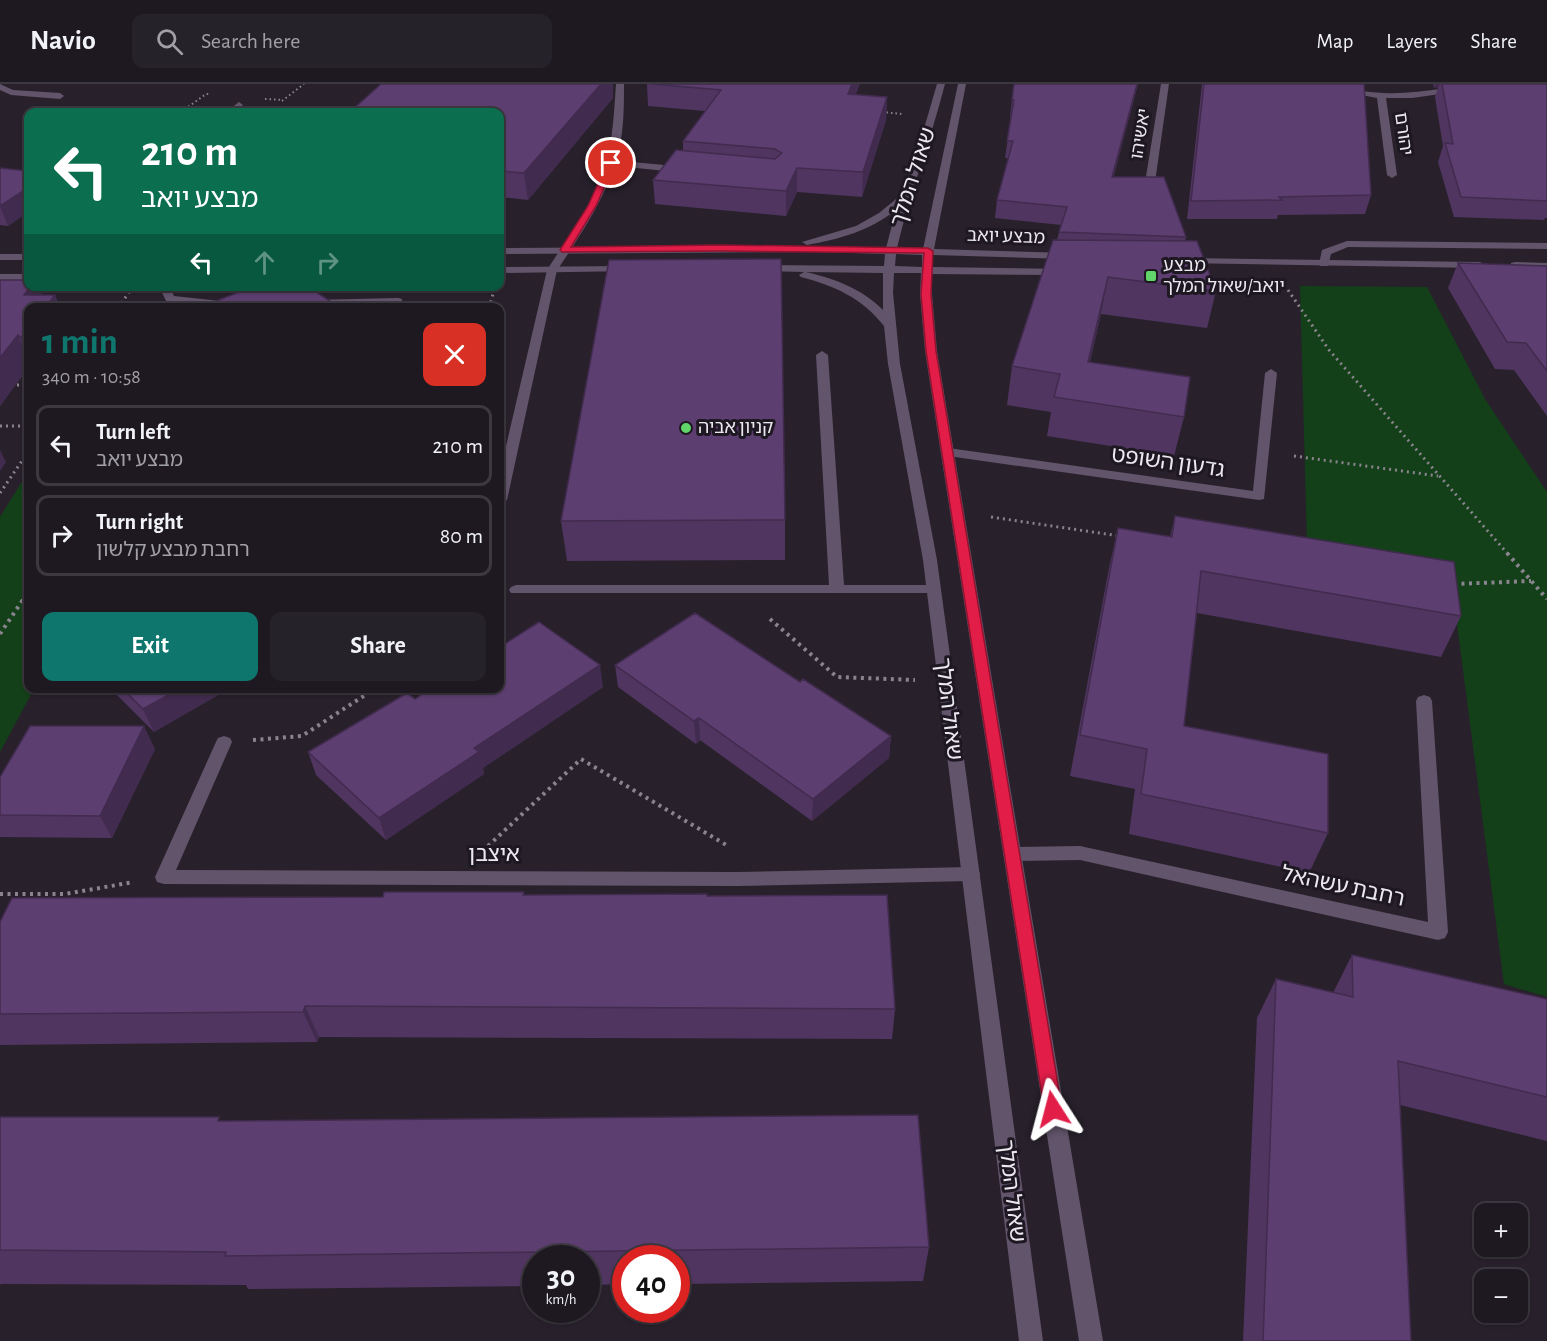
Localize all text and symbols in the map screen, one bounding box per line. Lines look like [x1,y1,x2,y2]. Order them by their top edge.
search box [132,14,552,68]
icon: search [153,25,186,58]
text: Navio [30,27,96,55]
text: Search here [201,30,300,52]
text: Map [1317,31,1353,52]
text: Layers [1386,31,1437,52]
text: Share [1470,31,1517,52]
street label: יאשיהו [1128,107,1154,161]
street label: יהורם [1391,111,1415,157]
street label: שאול המלך [887,125,939,229]
text: 210 m [141,131,238,173]
icon: left [42,132,120,210]
pin [585,137,636,188]
icon: arrive [594,146,627,179]
text: מבצע יואב [141,185,258,212]
street label: מבצע יואב [967,227,1046,247]
icon: left [185,246,218,279]
icon: ahead [248,246,281,279]
icon: right [311,246,344,279]
place label: מבצע יואב/שאול המלך [1163,257,1285,296]
marker: מבצע יואב/שאול המלך [1144,269,1158,283]
button: close [423,323,486,386]
text: 1 min [42,324,118,360]
text: 340 m · 10:58 [42,367,141,387]
place label: קניון אביה [698,419,773,437]
text: Turn left [96,421,170,443]
marker: קניון אביה [679,421,693,435]
icon: left [45,429,78,462]
text: 210 m [433,435,483,457]
street label: גדעון השופט [1110,443,1226,481]
text: מבצע יואב [96,450,183,470]
text: Turn right [96,511,183,533]
icon: right [45,519,78,552]
text: 80 m [440,525,483,547]
text: רחבת מבצע קלשון [96,540,250,560]
button: Exit [42,612,258,681]
button: Share [270,612,486,681]
street label: שאול המלך [932,657,966,761]
street label: איצבן [468,843,520,865]
street label: רחבת עשהאל [1279,862,1407,910]
position arrow [1021,1077,1085,1141]
street label: שאול המלך [995,1139,1029,1243]
map controls [1474,1203,1528,1323]
button: + [1474,1203,1528,1257]
speed limit sign: 40 [612,1245,690,1323]
text: 30 [547,1262,575,1292]
button: − [1474,1269,1528,1323]
text: km/h [546,1292,576,1307]

